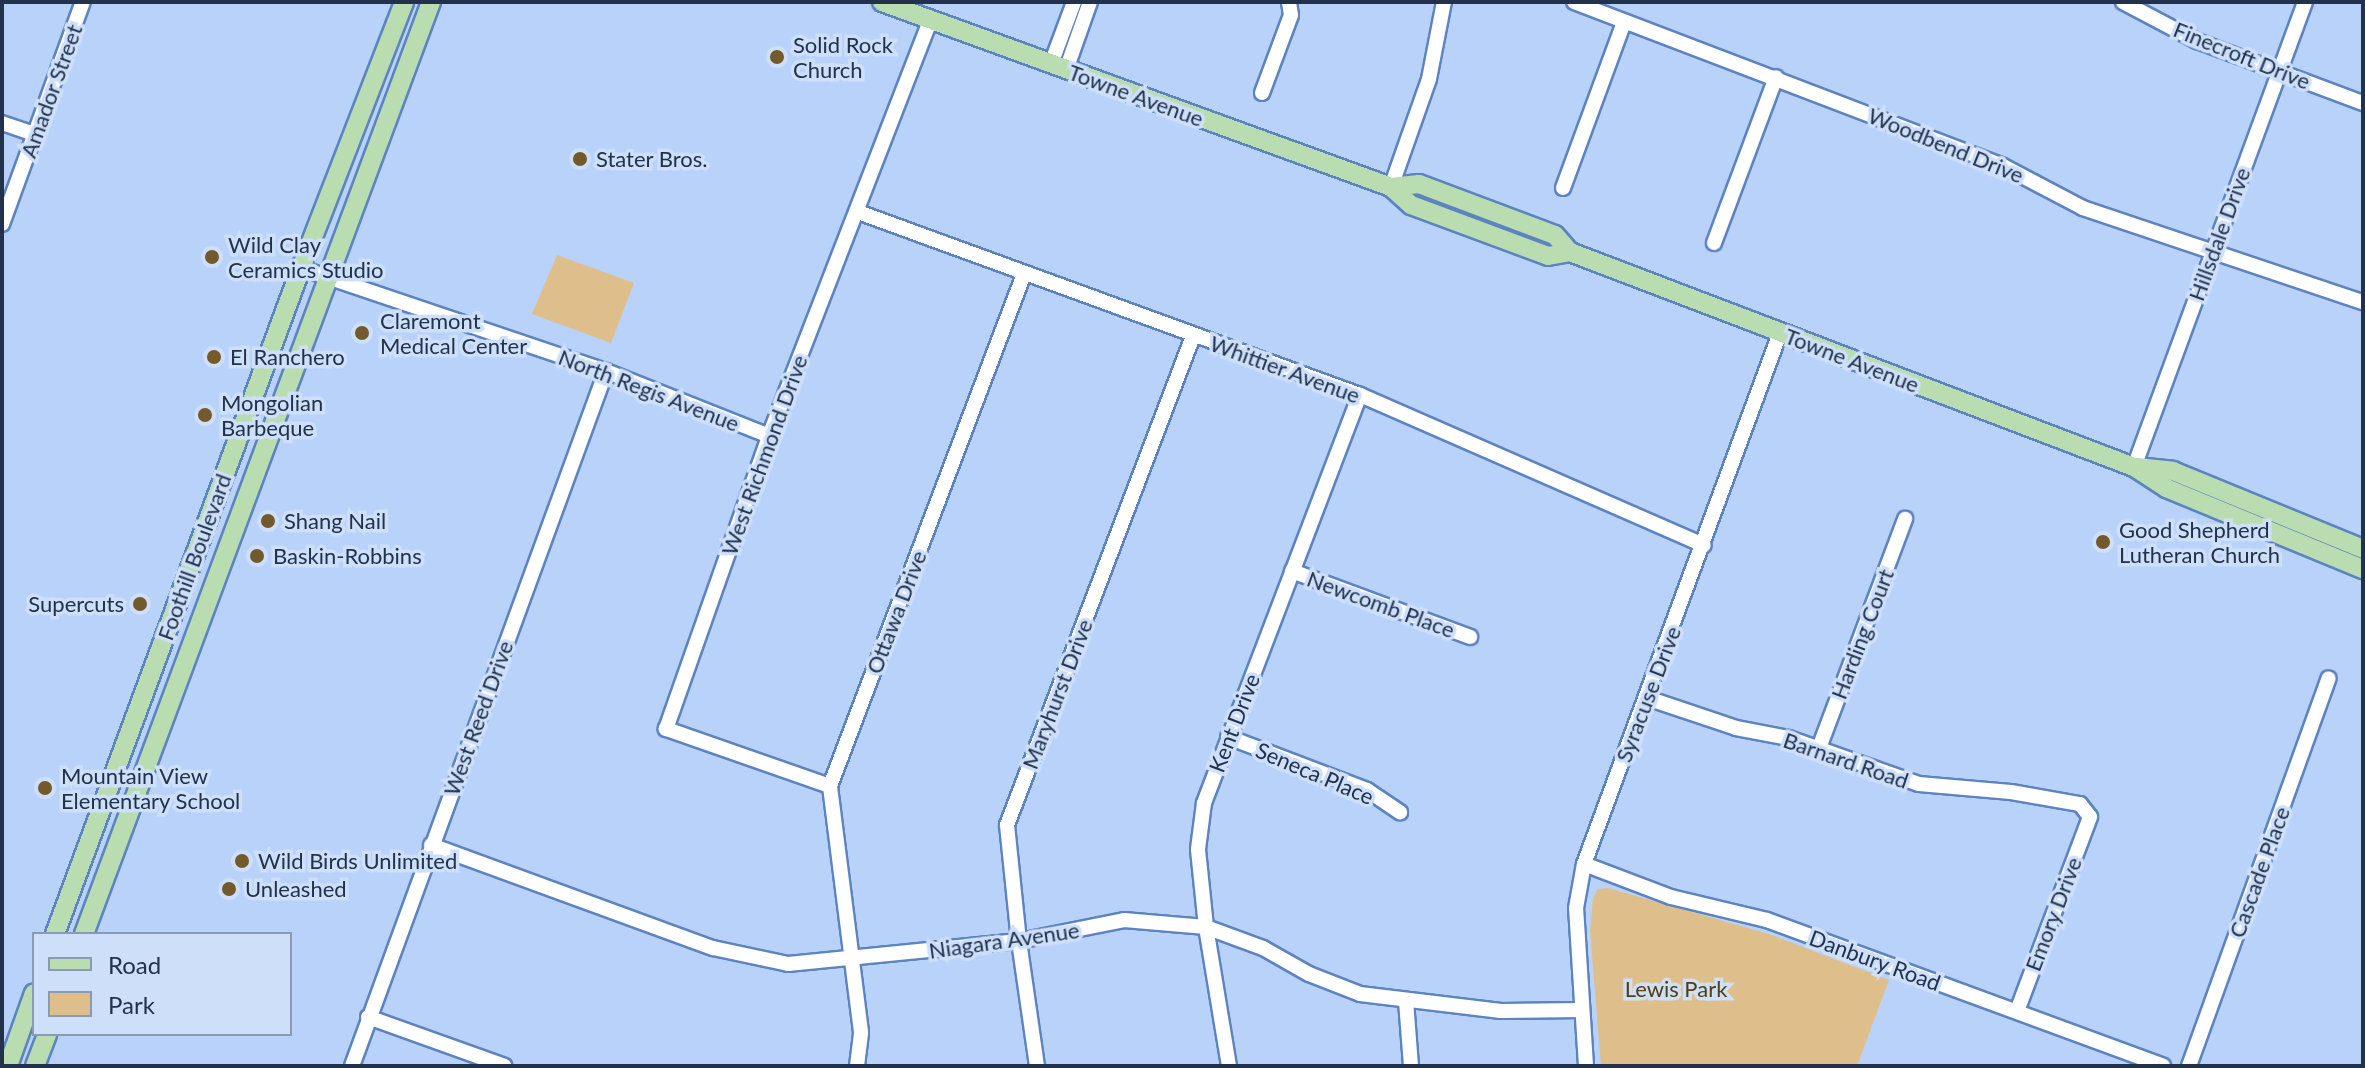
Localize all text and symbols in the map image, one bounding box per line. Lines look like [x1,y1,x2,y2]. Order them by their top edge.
street label: Finecroft Drive [2170,16,2314,94]
street label: Amador Street [15,21,87,161]
place label: Solid Rock Church [793,31,893,82]
marker: Solid Rock Church [768,48,786,66]
street label: Towne Avenue [1065,58,1207,132]
street label: Woodbend Drive [1864,102,2028,188]
place label: Stater Bros. [596,146,708,172]
marker: Stater Bros. [571,150,589,168]
street label: Hillsdale Drive [2183,164,2255,304]
place label: Wild Clay Ceramics Studio [228,231,384,282]
marker: Wild Clay Ceramics Studio [203,248,221,266]
place label: Claremont Medical Center [380,307,527,358]
marker: Claremont Medical Center [351,322,373,344]
street label: Towne Avenue [1781,322,1923,398]
street label: Whittier Avenue [1206,329,1364,409]
street label: North Regis Avenue [555,343,743,437]
place label: El Ranchero [230,344,345,370]
marker: El Ranchero [205,348,223,366]
street label: West Richmond Drive [715,351,813,559]
place label: Mongolian Barbeque [221,389,323,440]
marker: Mongolian Barbeque [196,406,214,424]
street label: Foothill Boulevard [152,470,236,644]
place label: Shang Nail [284,508,386,534]
marker: Shang Nail [259,512,277,530]
place label: Good Shepherd Lutheran Church [2119,516,2280,568]
marker: Good Shepherd Lutheran Church [2094,533,2112,551]
place label: Baskin-Robbins [273,543,422,569]
marker: Baskin-Robbins [248,547,266,565]
street label: Ottawa Drive [860,547,932,677]
street label: Newcomb Place [1304,565,1458,643]
street label: Harding Court [1825,565,1899,703]
place label: Supercuts [28,591,124,617]
marker: Supercuts [131,595,149,613]
street label: Maryhurst Drive [1016,615,1098,773]
street label: Syracuse Drive [1610,622,1686,766]
street label: West Reed Drive [438,637,518,799]
street label: Kent Drive [1203,670,1265,776]
street label: Barnard Road [1780,726,1912,794]
street label: Seneca Place [1252,736,1378,810]
place label: Mountain View Elementary School [61,762,241,814]
marker: Mountain View Elementary School [36,779,54,797]
street label: Cascade Place [2223,803,2295,941]
place label: Wild Birds Unlimited [258,848,457,874]
marker: Wild Birds Unlimited [233,852,251,870]
street label: Emory Drive [2019,853,2087,975]
place label: Unleashed [245,876,347,902]
marker: Unleashed [220,880,238,898]
street label: Niagara Avenue [927,916,1081,964]
street label: Danbury Road [1806,924,1944,996]
legend [32,932,292,1036]
text: Road [108,950,161,979]
park label: Lewis Park [1625,976,1727,1002]
text: Park [108,990,155,1019]

